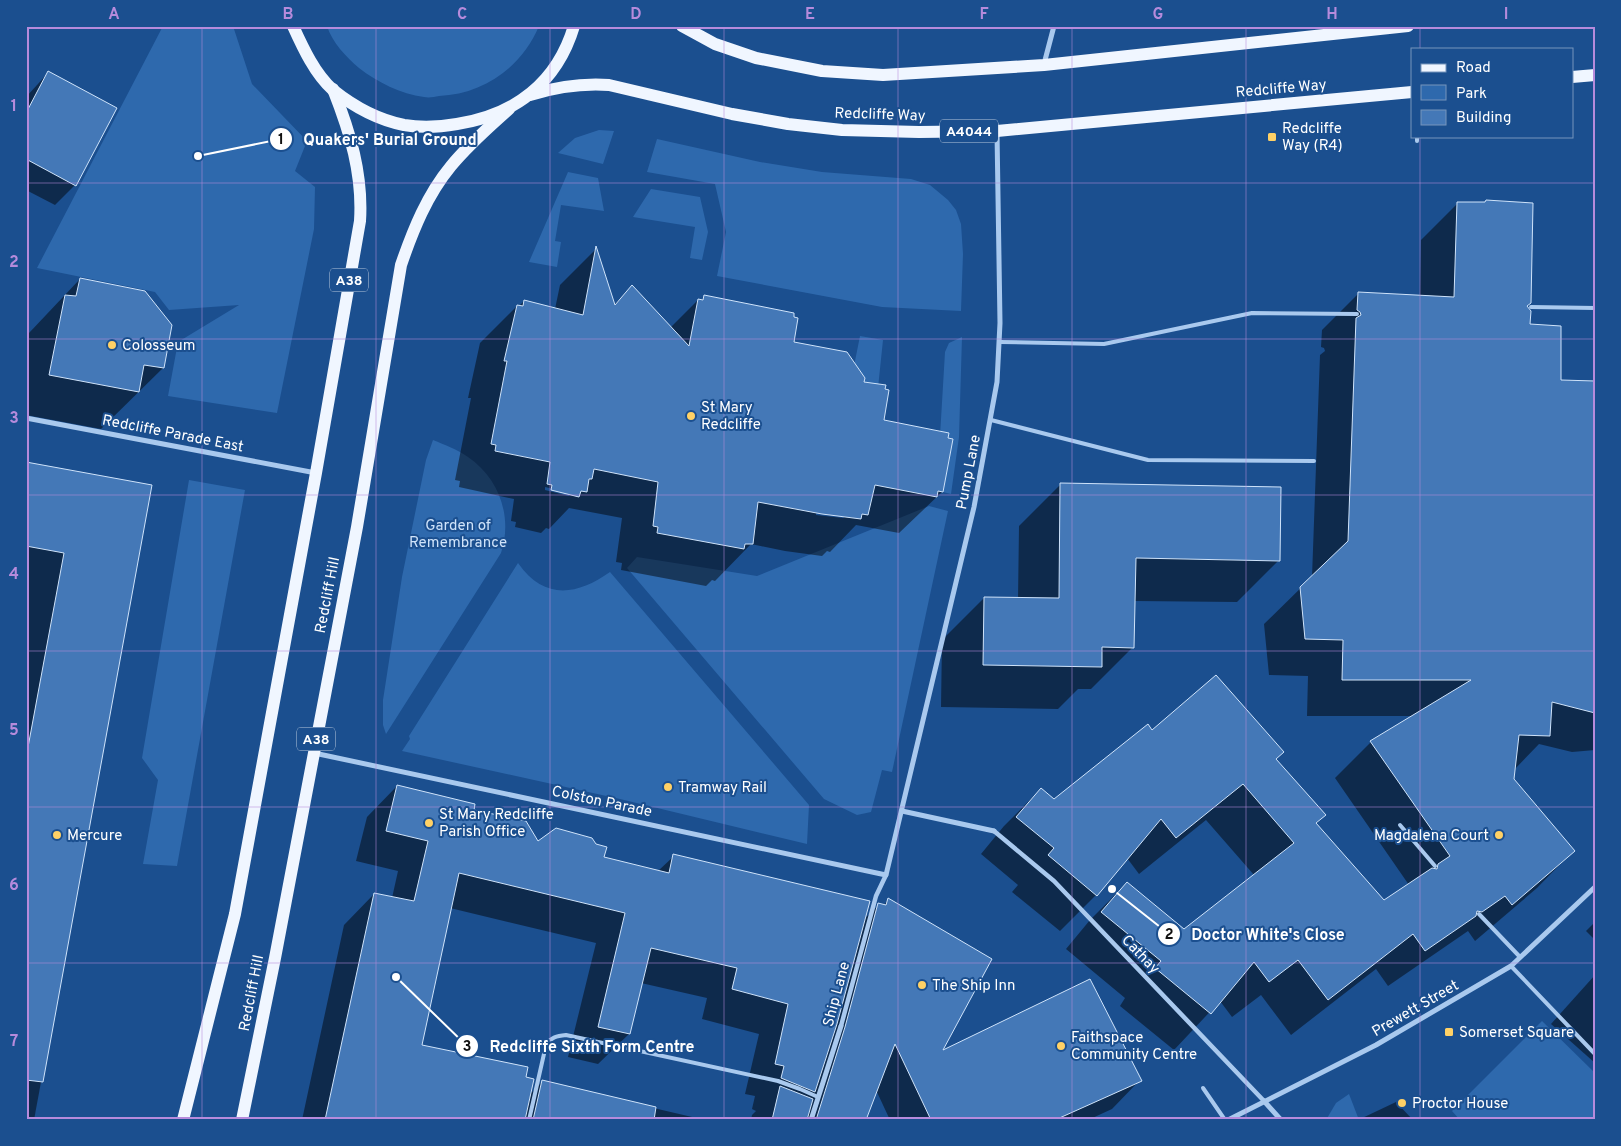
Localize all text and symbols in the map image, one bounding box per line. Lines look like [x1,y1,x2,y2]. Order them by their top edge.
text: A [108,5,120,25]
text: B [282,5,294,25]
text: C [457,5,467,25]
text: D [630,5,642,25]
text: E [805,5,815,25]
text: F [979,5,989,25]
text: G [1153,5,1163,25]
text: H [1326,5,1338,25]
text: I [1504,5,1508,25]
legend [1411,48,1574,138]
text: Road [1456,59,1491,78]
street label: Redcliffe Way [1235,76,1327,103]
text: Park [1456,85,1487,104]
text: 1 [11,97,17,117]
street label: Redcliffe Way [834,104,926,127]
text: Building [1456,109,1511,128]
road number: A4044 [940,120,998,142]
place label: Redcliffe Way (R4) [1282,120,1343,156]
callout: Quakers' Burial Ground [268,124,487,155]
text: 1 [278,131,284,150]
text: Quakers' Burial Ground [303,131,477,151]
marker: Redcliffe Way (R4) [1266,131,1278,143]
text: 2 [9,253,19,273]
road number: A38 [330,268,368,292]
place label: Colosseum [122,337,196,356]
marker: Colosseum [106,339,118,351]
place label: St Mary Redcliffe [701,399,761,435]
text: 3 [9,409,19,429]
marker: St Mary Redcliffe [685,410,697,422]
street label: Redcliffe Parade East [100,411,245,457]
street label: Pump Lane [953,433,986,511]
park label: Garden of Remembrance [409,517,507,553]
street label: Redcliff Hill [312,555,345,635]
text: 4 [9,565,19,585]
text: 5 [9,721,19,741]
road number: A38 [297,728,335,751]
place label: Tramway Rail [678,779,767,798]
marker: Tramway Rail [662,781,674,793]
street label: Colston Parade [550,783,654,822]
place label: St Mary Redcliffe Parish Office [439,806,554,842]
marker: St Mary Redcliffe Parish Office [423,817,435,829]
place label: Mercure [67,827,122,846]
place label: Magdalena Court [1374,827,1489,846]
marker: Mercure [51,829,63,841]
marker: Magdalena Court [1493,829,1505,841]
text: 6 [9,876,19,896]
callout: Doctor White's Close [1156,919,1355,950]
text: 2 [1164,926,1174,945]
text: Doctor White's Close [1191,926,1345,946]
street label: Cathay [1117,932,1163,979]
street label: Redcliff Hill [236,953,269,1033]
street label: Ship Lane [820,960,855,1029]
place label: The Ship Inn [932,977,1016,996]
street label: Prewett Street [1369,977,1463,1042]
marker: The Ship Inn [916,979,928,991]
place label: Somerset Square [1459,1024,1574,1043]
marker: Somerset Square [1443,1026,1455,1038]
place label: Faithspace Community Centre [1071,1029,1197,1065]
callout: Redcliffe Sixth Form Centre [455,1031,705,1062]
text: 7 [10,1032,18,1052]
text: 3 [463,1038,472,1057]
text: Redcliffe Sixth Form Centre [490,1038,695,1058]
marker: Faithspace Community Centre [1055,1040,1067,1052]
place label: Proctor House [1412,1095,1508,1114]
marker: Proctor House [1396,1097,1408,1109]

